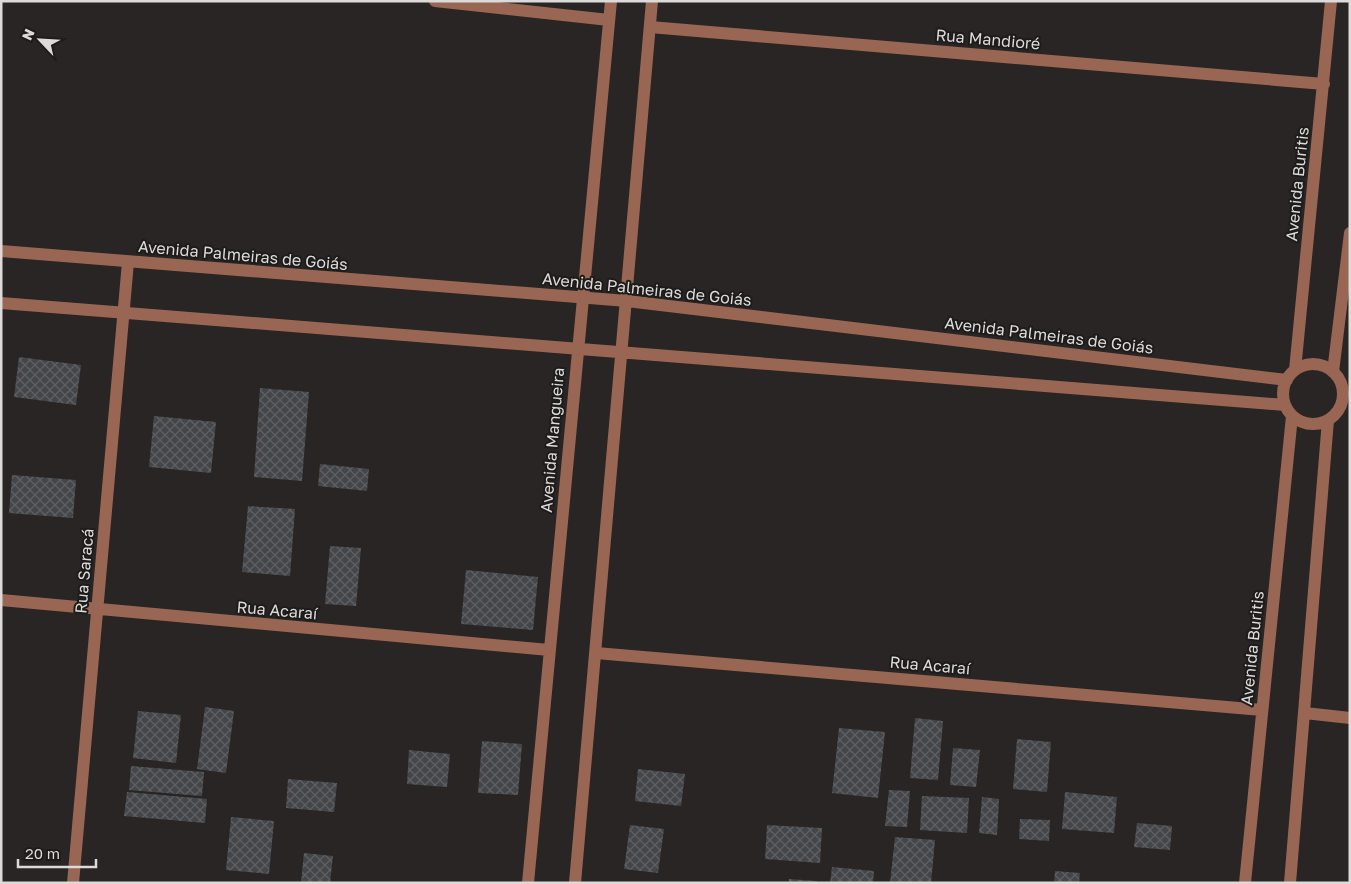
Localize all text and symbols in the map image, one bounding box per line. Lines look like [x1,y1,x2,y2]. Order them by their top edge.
north arrow [15,15,65,65]
street label: Rua Mandioré [935,24,1041,54]
text: N [18,26,38,43]
street label: Avenida Buritis [1281,126,1313,242]
street label: Avenida Palmeiras de Goiás [137,236,349,274]
street label: Avenida Palmeiras de Goiás [541,268,753,310]
street label: Avenida Palmeiras de Goiás [943,312,1155,358]
street label: Avenida Mangueira [536,367,568,513]
street label: Rua Saracá [70,528,98,614]
street label: Avenida Buritis [1236,590,1268,706]
street label: Rua Acaraí [236,597,320,624]
street label: Rua Acaraí [889,652,973,679]
scale bar [18,836,95,868]
text: 20 m [25,844,60,862]

